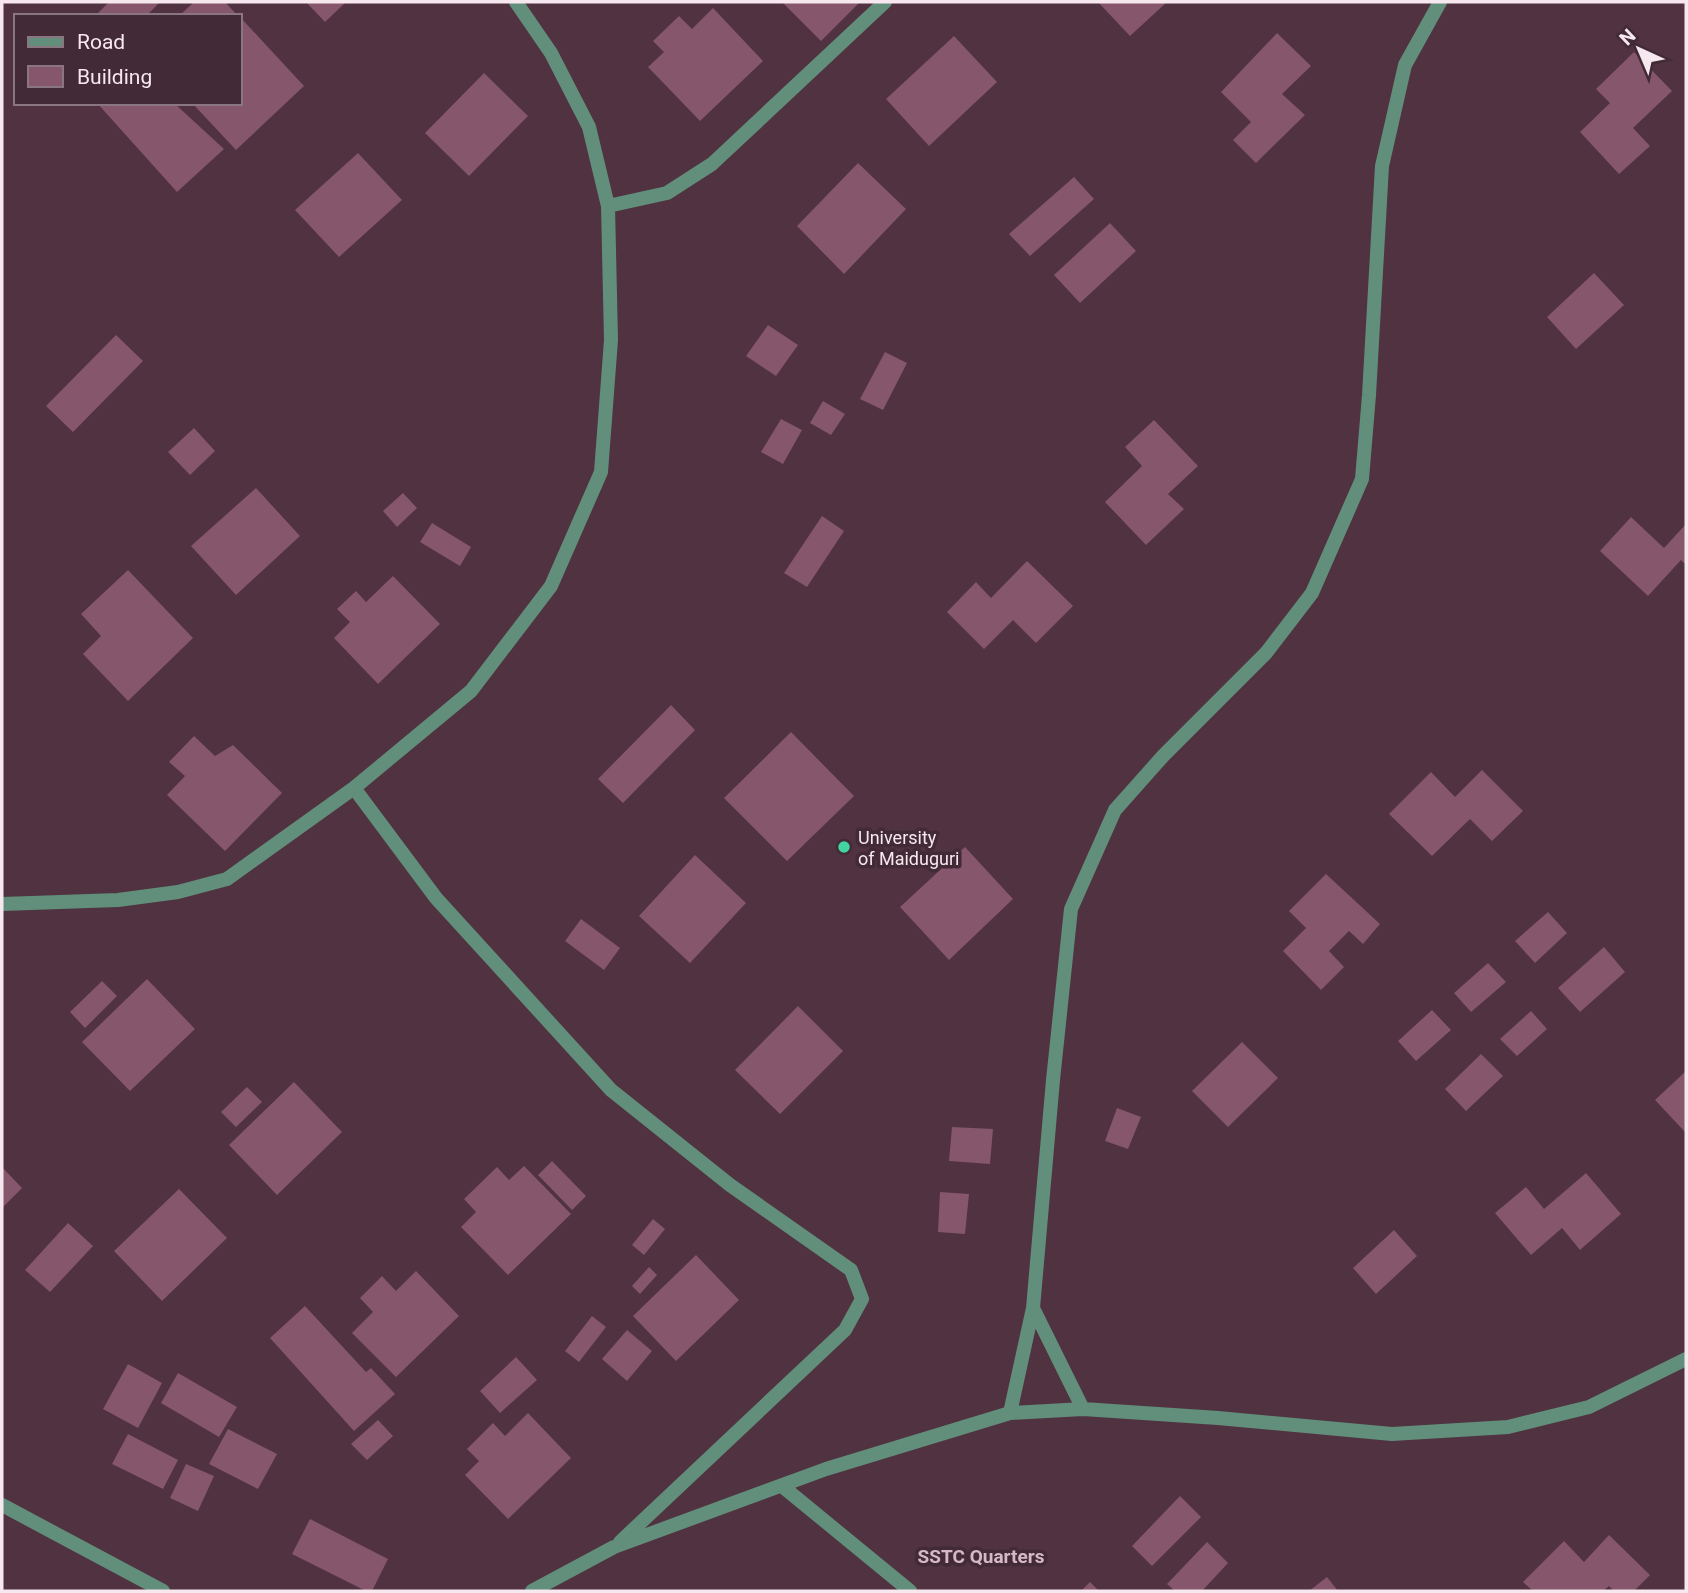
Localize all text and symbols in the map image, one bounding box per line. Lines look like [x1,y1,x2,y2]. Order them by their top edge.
legend [14,14,242,105]
north arrow [1604,14,1674,84]
text: N [1615,24,1640,50]
text: Road [77,30,125,54]
text: Building [77,65,152,89]
place label: University of Maiduguri [858,827,959,869]
marker: University of Maiduguri [836,839,852,855]
district label: SSTC Quarters [918,1545,1045,1568]

